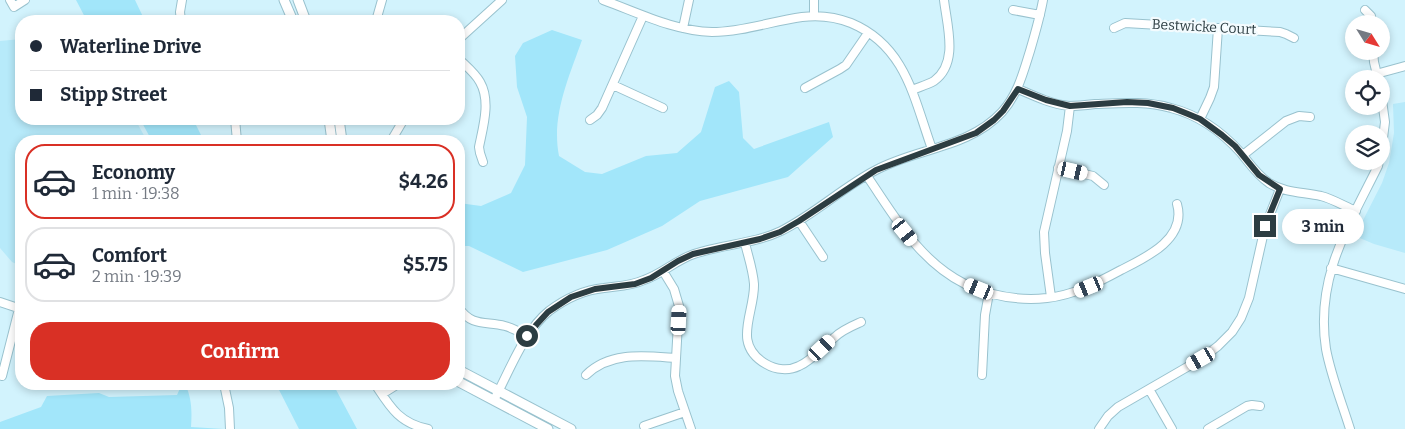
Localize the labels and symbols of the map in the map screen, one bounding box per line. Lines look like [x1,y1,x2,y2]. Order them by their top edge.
north arrow [1345,15,1390,60]
street label: Bestwicke Court [1151,16,1257,38]
car [1056,160,1089,182]
callout: 3 min [1282,208,1365,244]
route end [1254,215,1276,237]
car [889,216,920,248]
car [1072,274,1105,300]
car [962,276,995,302]
car [670,305,687,335]
route start [516,325,538,347]
car [805,332,838,364]
car [1184,345,1217,373]

